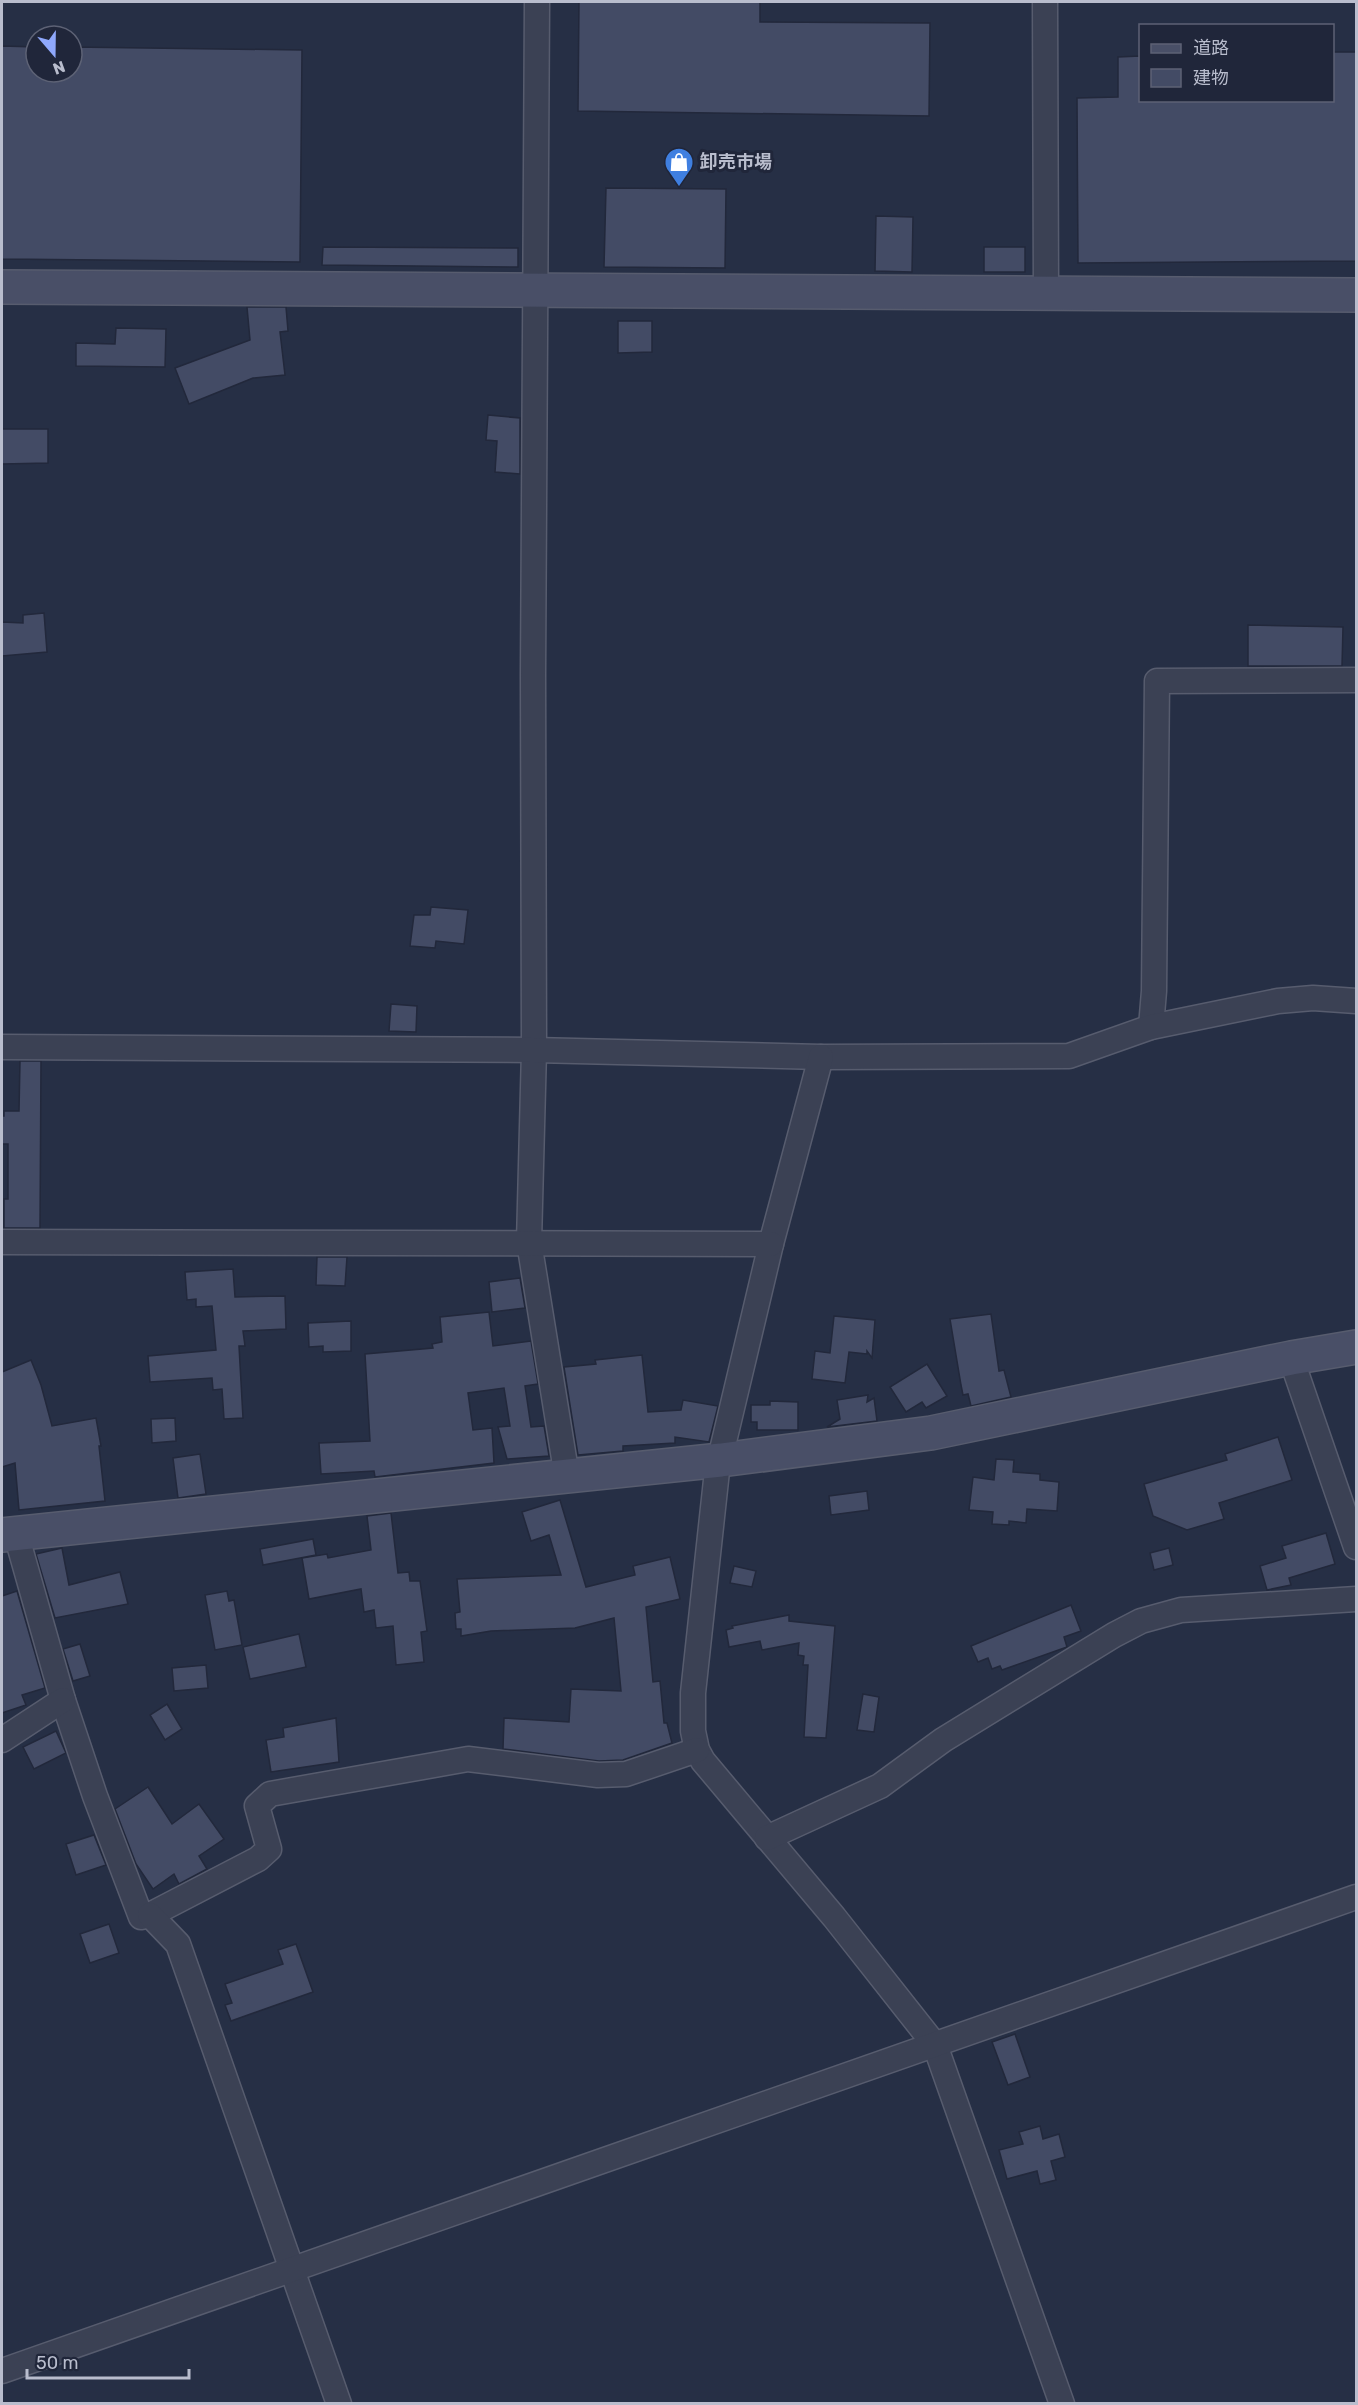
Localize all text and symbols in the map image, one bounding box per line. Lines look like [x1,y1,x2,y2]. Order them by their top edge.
north arrow [24,24,84,84]
legend [1139,24,1334,102]
text: 道路 [1193,37,1229,59]
text: N [50,57,68,79]
text: 建物 [1193,67,1229,89]
shop icon: 卸売市場 [663,146,695,188]
place label: 卸売市場 [700,151,772,173]
scale bar [27,2342,189,2380]
text: 50 m [36,2352,79,2374]

